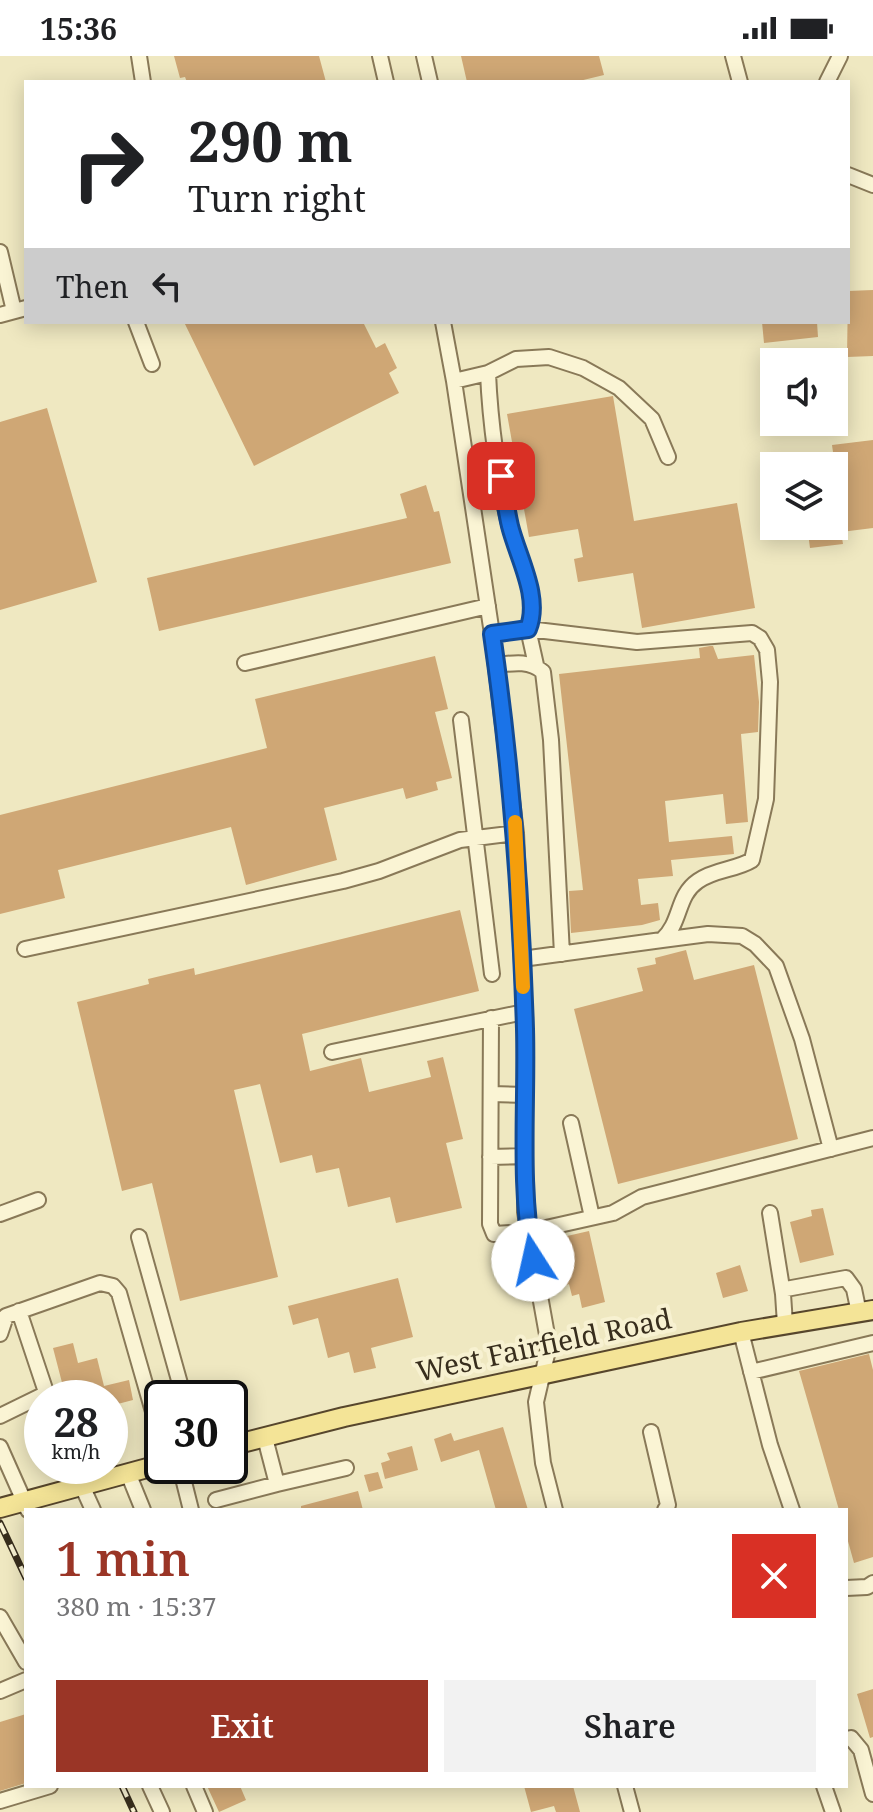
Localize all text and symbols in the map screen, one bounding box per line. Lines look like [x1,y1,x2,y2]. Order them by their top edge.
text: 15:36 [40,8,117,49]
text: 290 m [188,102,353,178]
icon: right [56,112,160,216]
text: Turn right [188,174,366,223]
icon: left [145,264,189,308]
text: Then [56,266,129,307]
map controls [760,348,848,540]
button: sound [760,348,848,436]
pin [467,442,535,510]
button: layers [760,452,848,540]
icon: arrive [479,454,523,498]
position arrow [491,1218,575,1302]
street label: West Fairfield Road [413,1298,675,1390]
speed limit sign: 30 [144,1380,248,1484]
text: 28 [53,1394,99,1449]
text: km/h [51,1438,101,1465]
text: 1 min [56,1525,190,1590]
button: close [732,1534,816,1618]
text: 380 m · 15:37 [56,1588,217,1624]
button: Exit [56,1680,428,1772]
button: Share [444,1680,816,1772]

